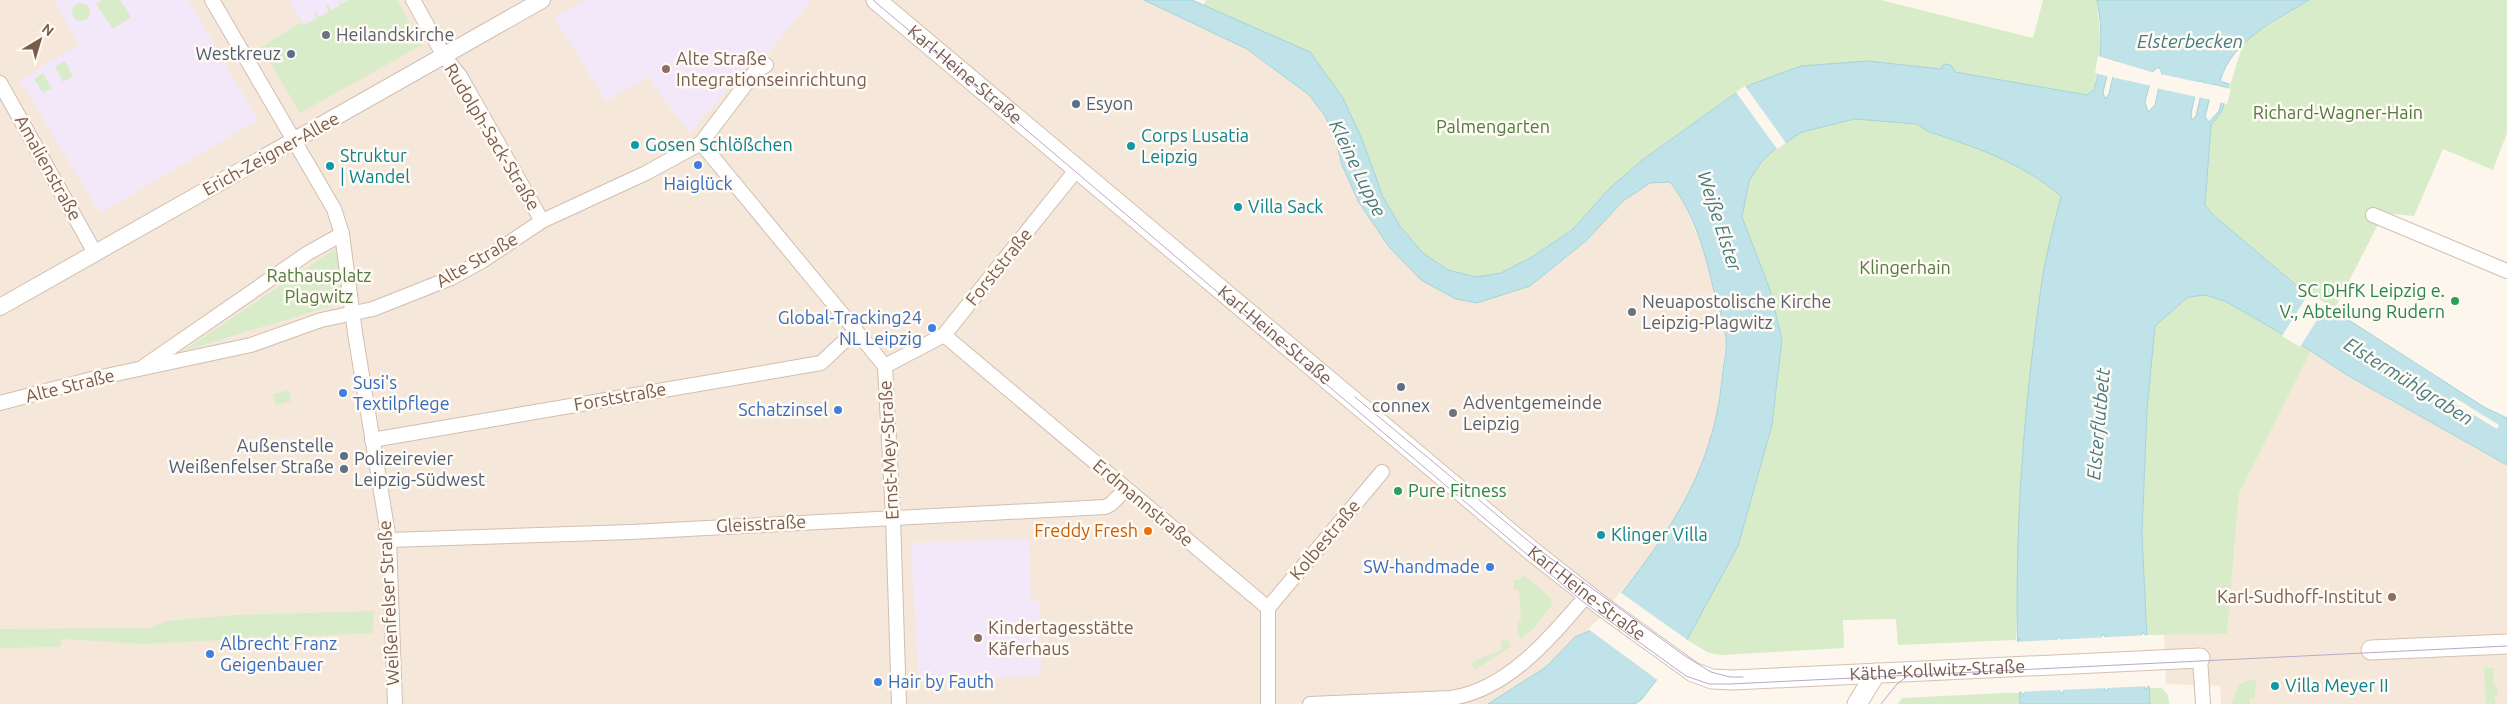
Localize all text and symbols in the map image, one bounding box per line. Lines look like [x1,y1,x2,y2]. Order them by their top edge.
north arrow [15,15,65,65]
text: N [39,20,57,39]
street label: Karl-Heine-Straße [904,20,1026,127]
place label: Heilandskirche [336,24,454,44]
marker: Heilandskirche [320,29,332,41]
water label: Elsterbecken [2137,30,2243,52]
place label: Westkreuz [195,43,281,63]
marker: Westkreuz [285,48,297,60]
place label: Alte Straße Integrationseinrichtung [676,48,867,89]
street label: Rudolph-Sack-Straße [441,59,545,213]
marker: Alte Straße Integrationseinrichtung [660,63,672,75]
place label: Esyon [1086,93,1133,113]
marker: Esyon [1070,98,1082,110]
park label: Richard-Wagner-Hain [2253,102,2423,122]
street label: Erich-Zeigner-Allee [199,107,342,199]
street label: Amalienstraße [12,111,86,224]
water label: Kleine Luppe [1325,116,1391,220]
park label: Palmengarten [1436,116,1550,136]
place label: Corps Lusatia Leipzig [1141,125,1249,166]
place label: Gosen Schlößchen [645,134,793,154]
marker: Gosen Schlößchen [629,139,641,151]
marker: Corps Lusatia Leipzig [1125,140,1137,152]
place label: Struktur | Wandel [340,145,410,186]
marker: Haiglück [692,159,704,171]
marker: Struktur | Wandel [324,160,336,172]
water label: Weiße Elster [1693,168,1747,275]
place label: Haiglück [664,173,732,193]
place label: Villa Sack [1248,196,1323,216]
marker: Villa Sack [1232,201,1244,213]
street label: Forststraße [961,224,1035,309]
street label: Alte Straße [432,228,521,291]
park label: Klingerhain [1859,257,1951,277]
park label: Rathausplatz Plagwitz [266,265,372,306]
place label: SC DHfK Leipzig e. V., Abteilung Rudern [2279,280,2445,321]
street label: Karl-Heine-Straße [1215,281,1337,388]
place label: Neuapostolische Kirche Leipzig-Plagwitz [1642,291,1831,332]
marker: SC DHfK Leipzig e. V., Abteilung Rudern [2449,295,2461,307]
marker: Neuapostolische Kirche Leipzig-Plagwitz [1626,306,1638,318]
place label: Global-Tracking24 NL Leipzig [778,307,922,348]
marker: Global-Tracking24 NL Leipzig [926,322,938,334]
water label: Elstermühlgraben [2340,332,2478,430]
street label: Alte Straße [23,364,116,406]
water label: Elsterflutbett [2082,366,2114,481]
place label: Susi's Textilpflege [353,372,450,413]
street label: Forststraße [572,378,668,414]
street label: Ernst-Mey-Straße [874,380,902,520]
marker: connex [1395,381,1407,393]
marker: Susi's Textilpflege [337,387,349,399]
place label: Adventgemeinde Leipzig [1463,392,1602,433]
place label: connex [1372,395,1430,415]
place label: Schatzinsel [738,399,828,419]
marker: Schatzinsel [832,404,844,416]
marker: Adventgemeinde Leipzig [1447,407,1459,419]
place label: Außenstelle Weißenfelser Straße [169,435,334,476]
place label: Polizeirevier Leipzig-Südwest [354,448,485,489]
marker: Außenstelle Weißenfelser Straße [338,450,350,462]
street label: Erdmannstraße [1090,455,1198,550]
marker: Polizeirevier Leipzig-Südwest [338,463,350,475]
place label: Pure Fitness [1408,480,1507,500]
marker: Pure Fitness [1392,485,1404,497]
street label: Kolbestraße [1285,495,1363,583]
street label: Gleisstraße [715,511,807,535]
street label: Weißenfelser Straße [374,520,402,686]
place label: Freddy Fresh [1034,520,1138,540]
place label: Klinger Villa [1611,524,1708,544]
marker: Freddy Fresh [1142,525,1154,537]
marker: Klinger Villa [1595,529,1607,541]
street label: Karl-Heine-Straße [1525,541,1650,644]
place label: SW-handmade [1363,556,1480,576]
marker: SW-handmade [1484,561,1496,573]
place label: Karl-Sudhoff-Institut [2217,586,2382,606]
marker: Karl-Sudhoff-Institut [2386,591,2398,603]
place label: Kindertagesstätte Käferhaus [988,617,1134,658]
marker: Kindertagesstätte Käferhaus [972,632,984,644]
place label: Albrecht Franz Geigenbauer [220,633,337,674]
marker: Albrecht Franz Geigenbauer [204,648,216,660]
street label: Käthe-Kollwitz-Straße [1849,655,2026,683]
place label: Hair by Fauth [888,671,994,691]
place label: Villa Meyer II [2285,675,2389,695]
marker: Hair by Fauth [872,676,884,688]
marker: Villa Meyer II [2269,680,2281,692]

